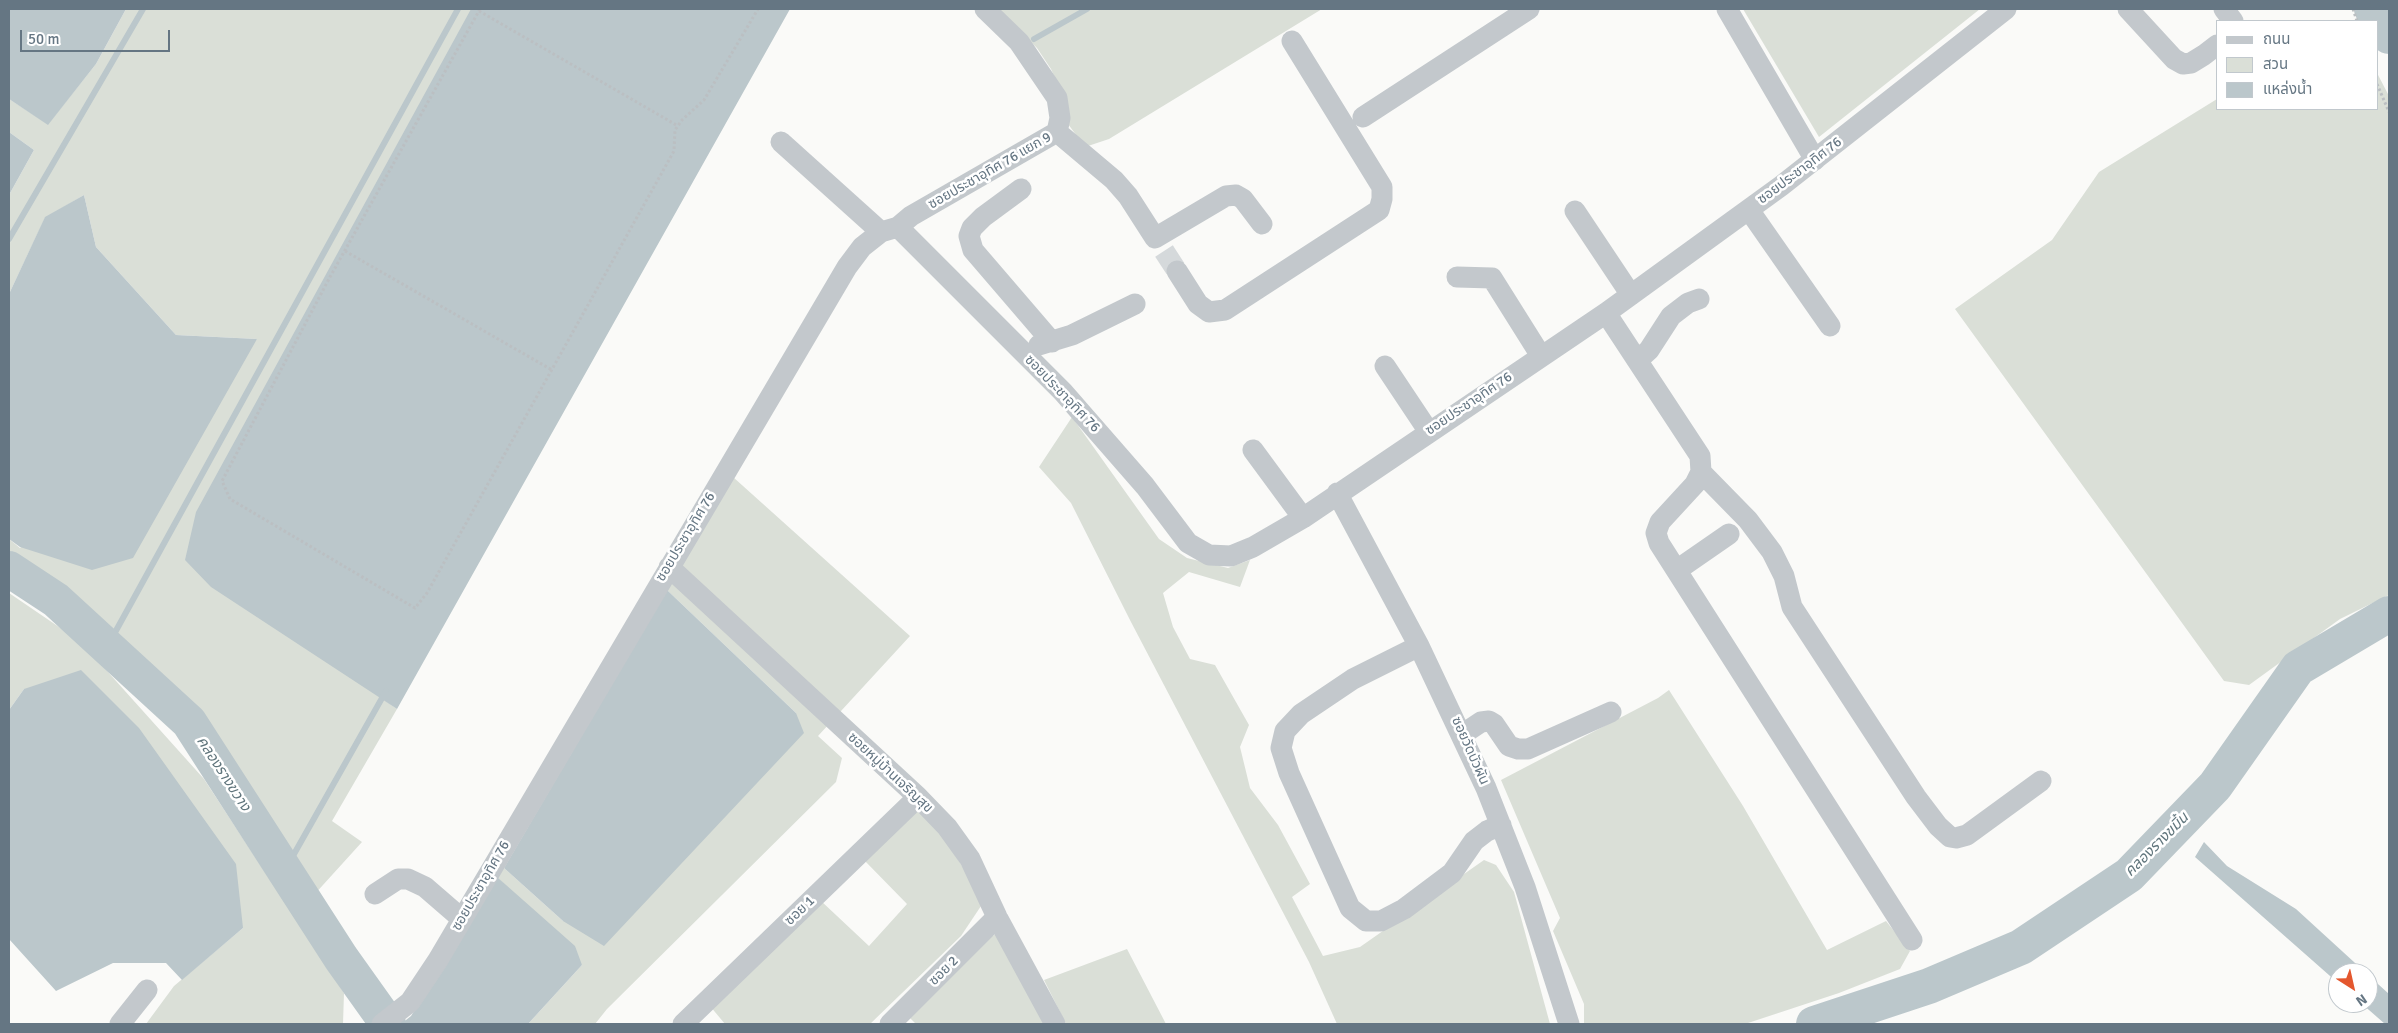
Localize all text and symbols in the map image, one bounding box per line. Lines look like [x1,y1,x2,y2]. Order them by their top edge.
scale bar [22,20,172,52]
legend [2216,20,2378,110]
text: 50 m [28,30,59,48]
text: ถนน [2263,30,2290,48]
text: สวน [2263,55,2288,73]
text: แหล่งน้ำ [2263,80,2312,98]
street label: ซอยประชาอุทิศ 76 แยก 9 [926,129,1054,213]
street label: ซอยประชาอุทิศ 76 [1755,134,1845,208]
street label: ซอยประชาอุทิศ 76 [1021,352,1103,436]
street label: ซอยประชาอุทิศ 76 [1422,369,1516,439]
street label: ซอยประชาอุทิศ 76 [653,489,719,585]
street label: ซอยวัดบัวผัน [1448,714,1492,788]
street label: ซอยหมู่บ้านเจริญสุข [844,729,936,817]
water label: คลองรางขวาง [192,733,254,815]
water label: คลองรางขมิ้น [2121,809,2193,881]
street label: ซอยประชาอุทิศ 76 [448,838,514,934]
street label: ซอย 1 [782,893,818,929]
street label: ซอย 2 [926,953,962,989]
north arrow [2328,963,2378,1013]
text: N [2352,990,2370,1010]

